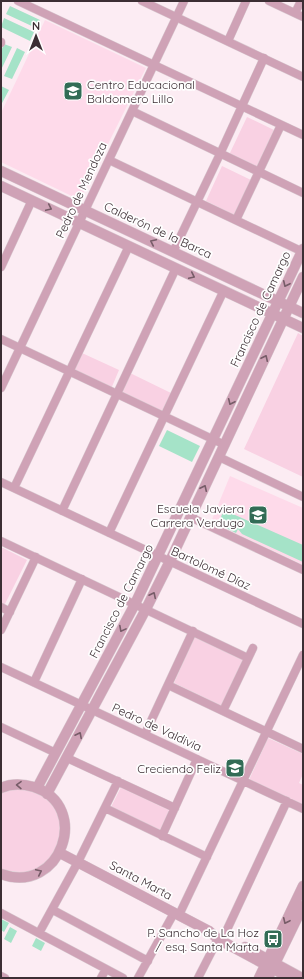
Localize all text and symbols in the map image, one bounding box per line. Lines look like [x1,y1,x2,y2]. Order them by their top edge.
north arrow [16,16,56,56]
text: N [32,19,40,33]
place label: Centro Educacional Baldomero Lillo [87,77,195,106]
school or university icon: Centro Educacional Baldomero Lillo [62,80,84,102]
street label: Pedro de Mendoza [52,140,110,240]
street label: Calderón de la Barca [102,198,214,262]
one-way arrow [45,203,52,211]
one-way arrow [149,239,157,247]
street label: Francisco de Camargo [227,249,293,369]
one-way arrow [188,271,195,279]
one-way arrow [283,281,291,288]
one-way arrow [260,354,268,362]
one-way arrow [228,398,236,405]
one-way arrow [199,485,207,492]
place label: Escuela Javiera Carrera Verdugo [151,501,244,530]
school or university icon: Escuela Javiera Carrera Verdugo [247,504,269,526]
street label: Francisco de Camargo [86,541,156,661]
street label: Bartolomé Díaz [169,543,253,593]
one-way arrow [148,592,156,600]
one-way arrow [120,625,127,632]
street label: Pedro de Valdivia [110,700,204,754]
one-way arrow [74,732,81,739]
school or university icon: Creciendo Feliz [224,757,246,779]
place label: Creciendo Feliz [137,761,221,776]
one-way arrow [16,781,22,789]
street label: Santa Marta [107,857,175,903]
one-way arrow [34,869,42,877]
one-way arrow [283,917,291,925]
place label: P. Sancho de La Hoz / esq. Santa Marta [147,925,259,954]
bus stop icon: P. Sancho de La Hoz / esq. Santa Marta [262,928,284,950]

